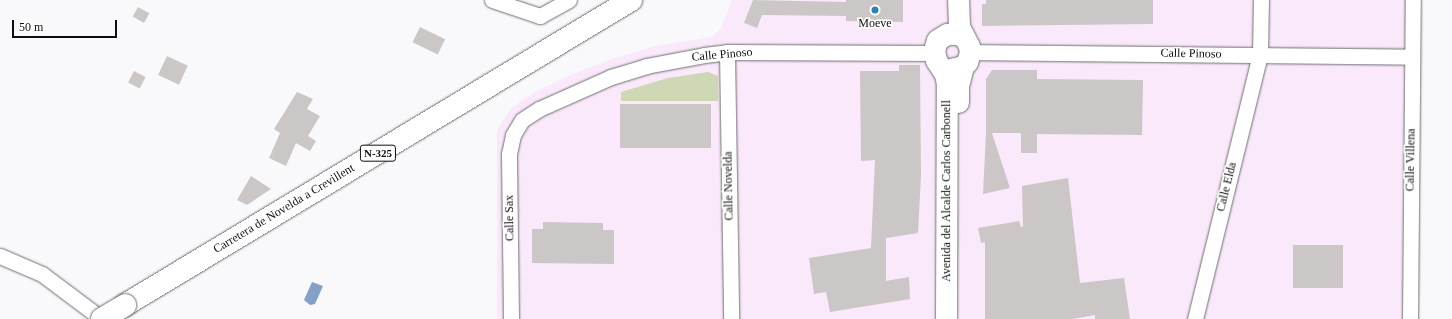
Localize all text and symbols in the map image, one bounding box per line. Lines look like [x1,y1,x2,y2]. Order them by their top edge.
marker: Moeve [870,5,880,15]
scale bar [14,12,119,38]
place label: Moeve [858,17,892,31]
text: 50 m [19,20,43,34]
street label: Calle Pinoso [691,45,753,65]
street label: Calle Pinoso [1160,46,1222,62]
street label: Avenida del Alcalde Carlos Carbonell [940,100,954,282]
street label: Calle Villena [1403,128,1419,192]
road number: N-325 [359,144,397,162]
street label: Calle Novelda [721,151,737,221]
street label: Carretera de Novelda a Crevillent [211,161,357,257]
street label: Calle Elda [1214,161,1240,213]
street label: Calle Sax [502,195,518,241]

